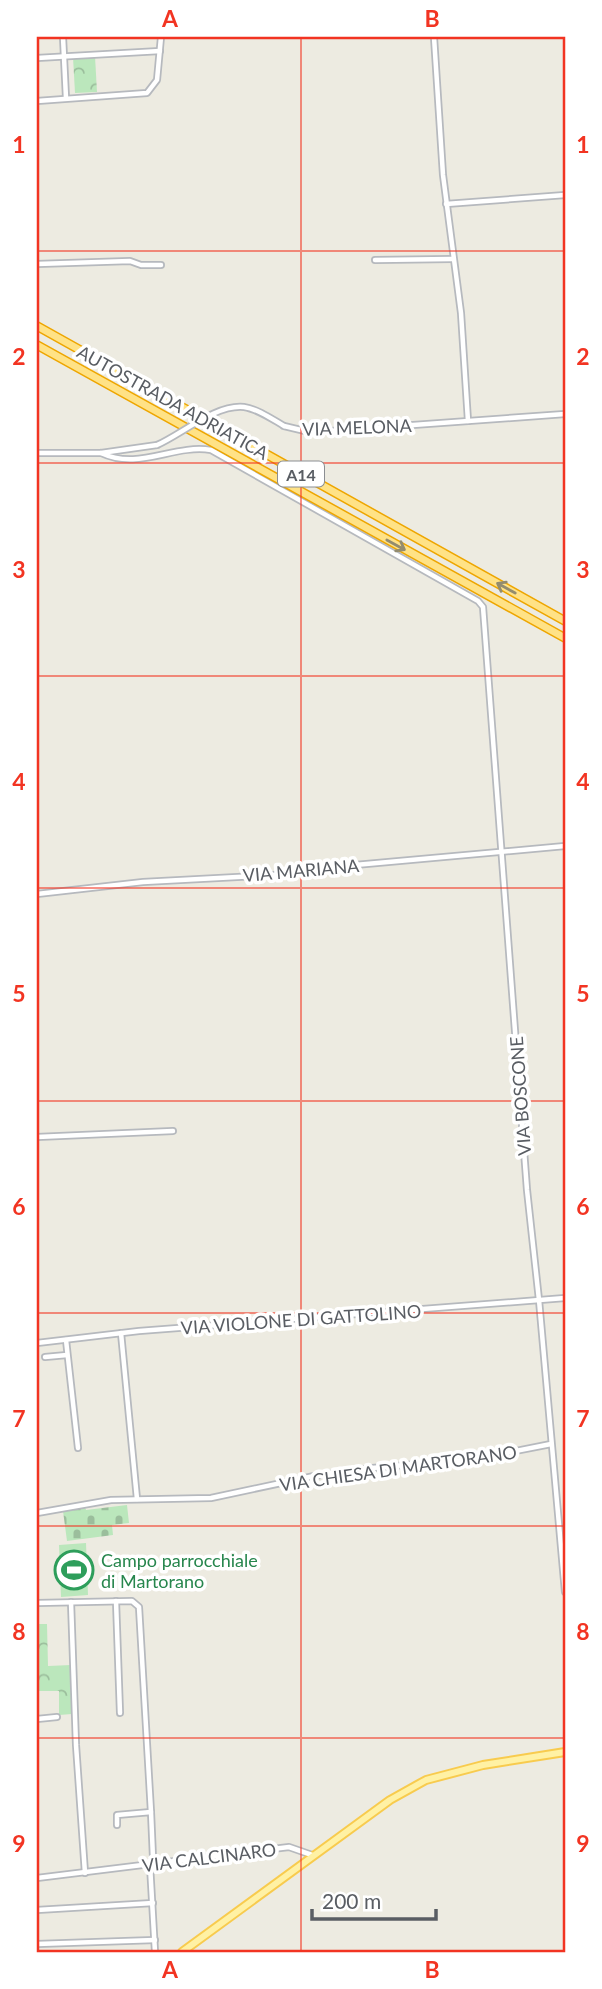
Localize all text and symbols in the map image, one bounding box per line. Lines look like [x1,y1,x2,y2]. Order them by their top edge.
text: A [161,4,179,32]
text: B [424,4,440,32]
text: 1 [12,130,26,158]
text: 1 [576,130,590,158]
street label: AUTOSTRADA ADRIATICA [73,340,273,464]
text: 2 [12,342,26,370]
text: 2 [576,342,590,370]
street label: VIA MELONA [302,414,413,440]
road number: A14 [278,461,324,486]
one-way arrow [386,538,406,552]
text: 3 [12,555,26,583]
text: 3 [576,555,590,583]
one-way arrow [496,581,516,595]
text: 4 [12,767,26,795]
text: 4 [576,767,590,795]
street label: VIA MARIANA [242,854,361,886]
text: 5 [12,979,26,1007]
text: 5 [576,979,590,1007]
street label: VIA BOSCONE [505,1036,535,1156]
text: 6 [12,1192,26,1220]
text: 6 [576,1192,590,1220]
street label: VIA VIOLONE DI GATTOLINO [180,1300,422,1338]
text: 7 [12,1404,26,1432]
text: 7 [576,1404,590,1432]
street label: VIA CHIESA DI MARTORANO [278,1440,518,1496]
sports icon: Campo parrocchiale di Martorano [53,1549,95,1591]
place label: Campo parrocchiale di Martorano [101,1549,258,1592]
text: 8 [12,1617,26,1645]
text: 8 [576,1617,590,1645]
text: 9 [12,1829,26,1857]
text: 9 [576,1829,590,1857]
street label: VIA CALCINARO [141,1838,277,1876]
scale bar [312,1877,436,1921]
text: 200 m [322,1888,381,1913]
text: A [161,1955,179,1983]
text: B [424,1955,440,1983]

